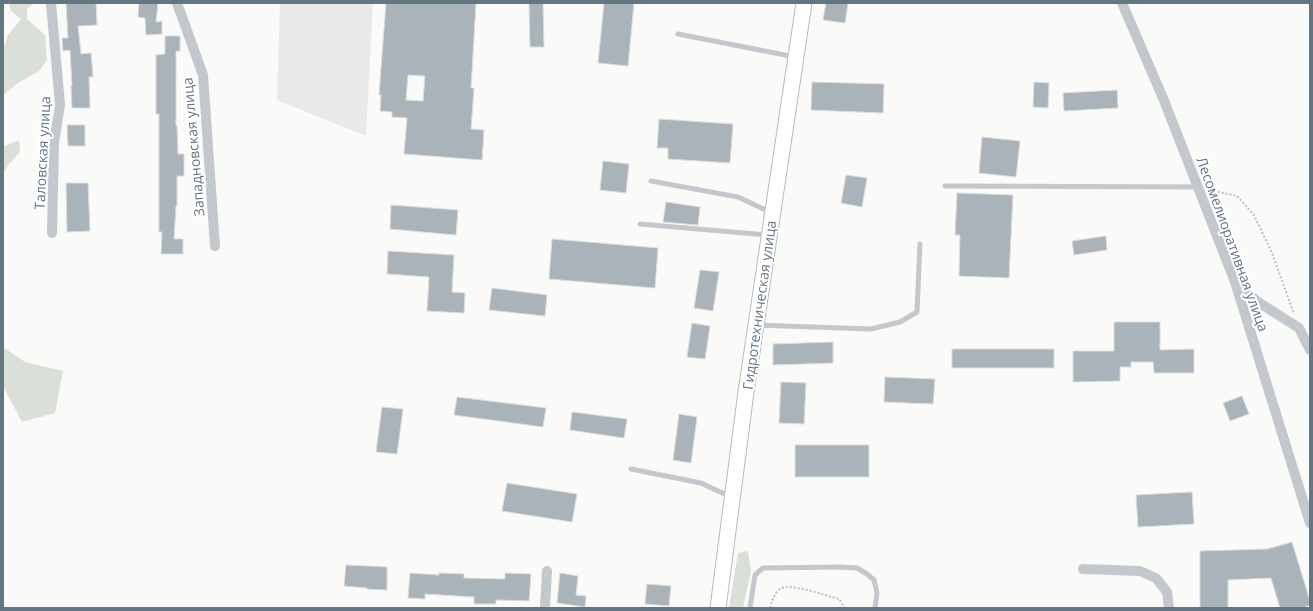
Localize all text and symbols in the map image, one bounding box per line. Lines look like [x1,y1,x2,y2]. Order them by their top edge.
street label: Западновская улица [177,77,209,217]
street label: Таловская улица [30,96,54,210]
street label: Лесомелиоративная улица [1192,154,1274,334]
street label: Гидротехническая улица [738,219,780,391]

